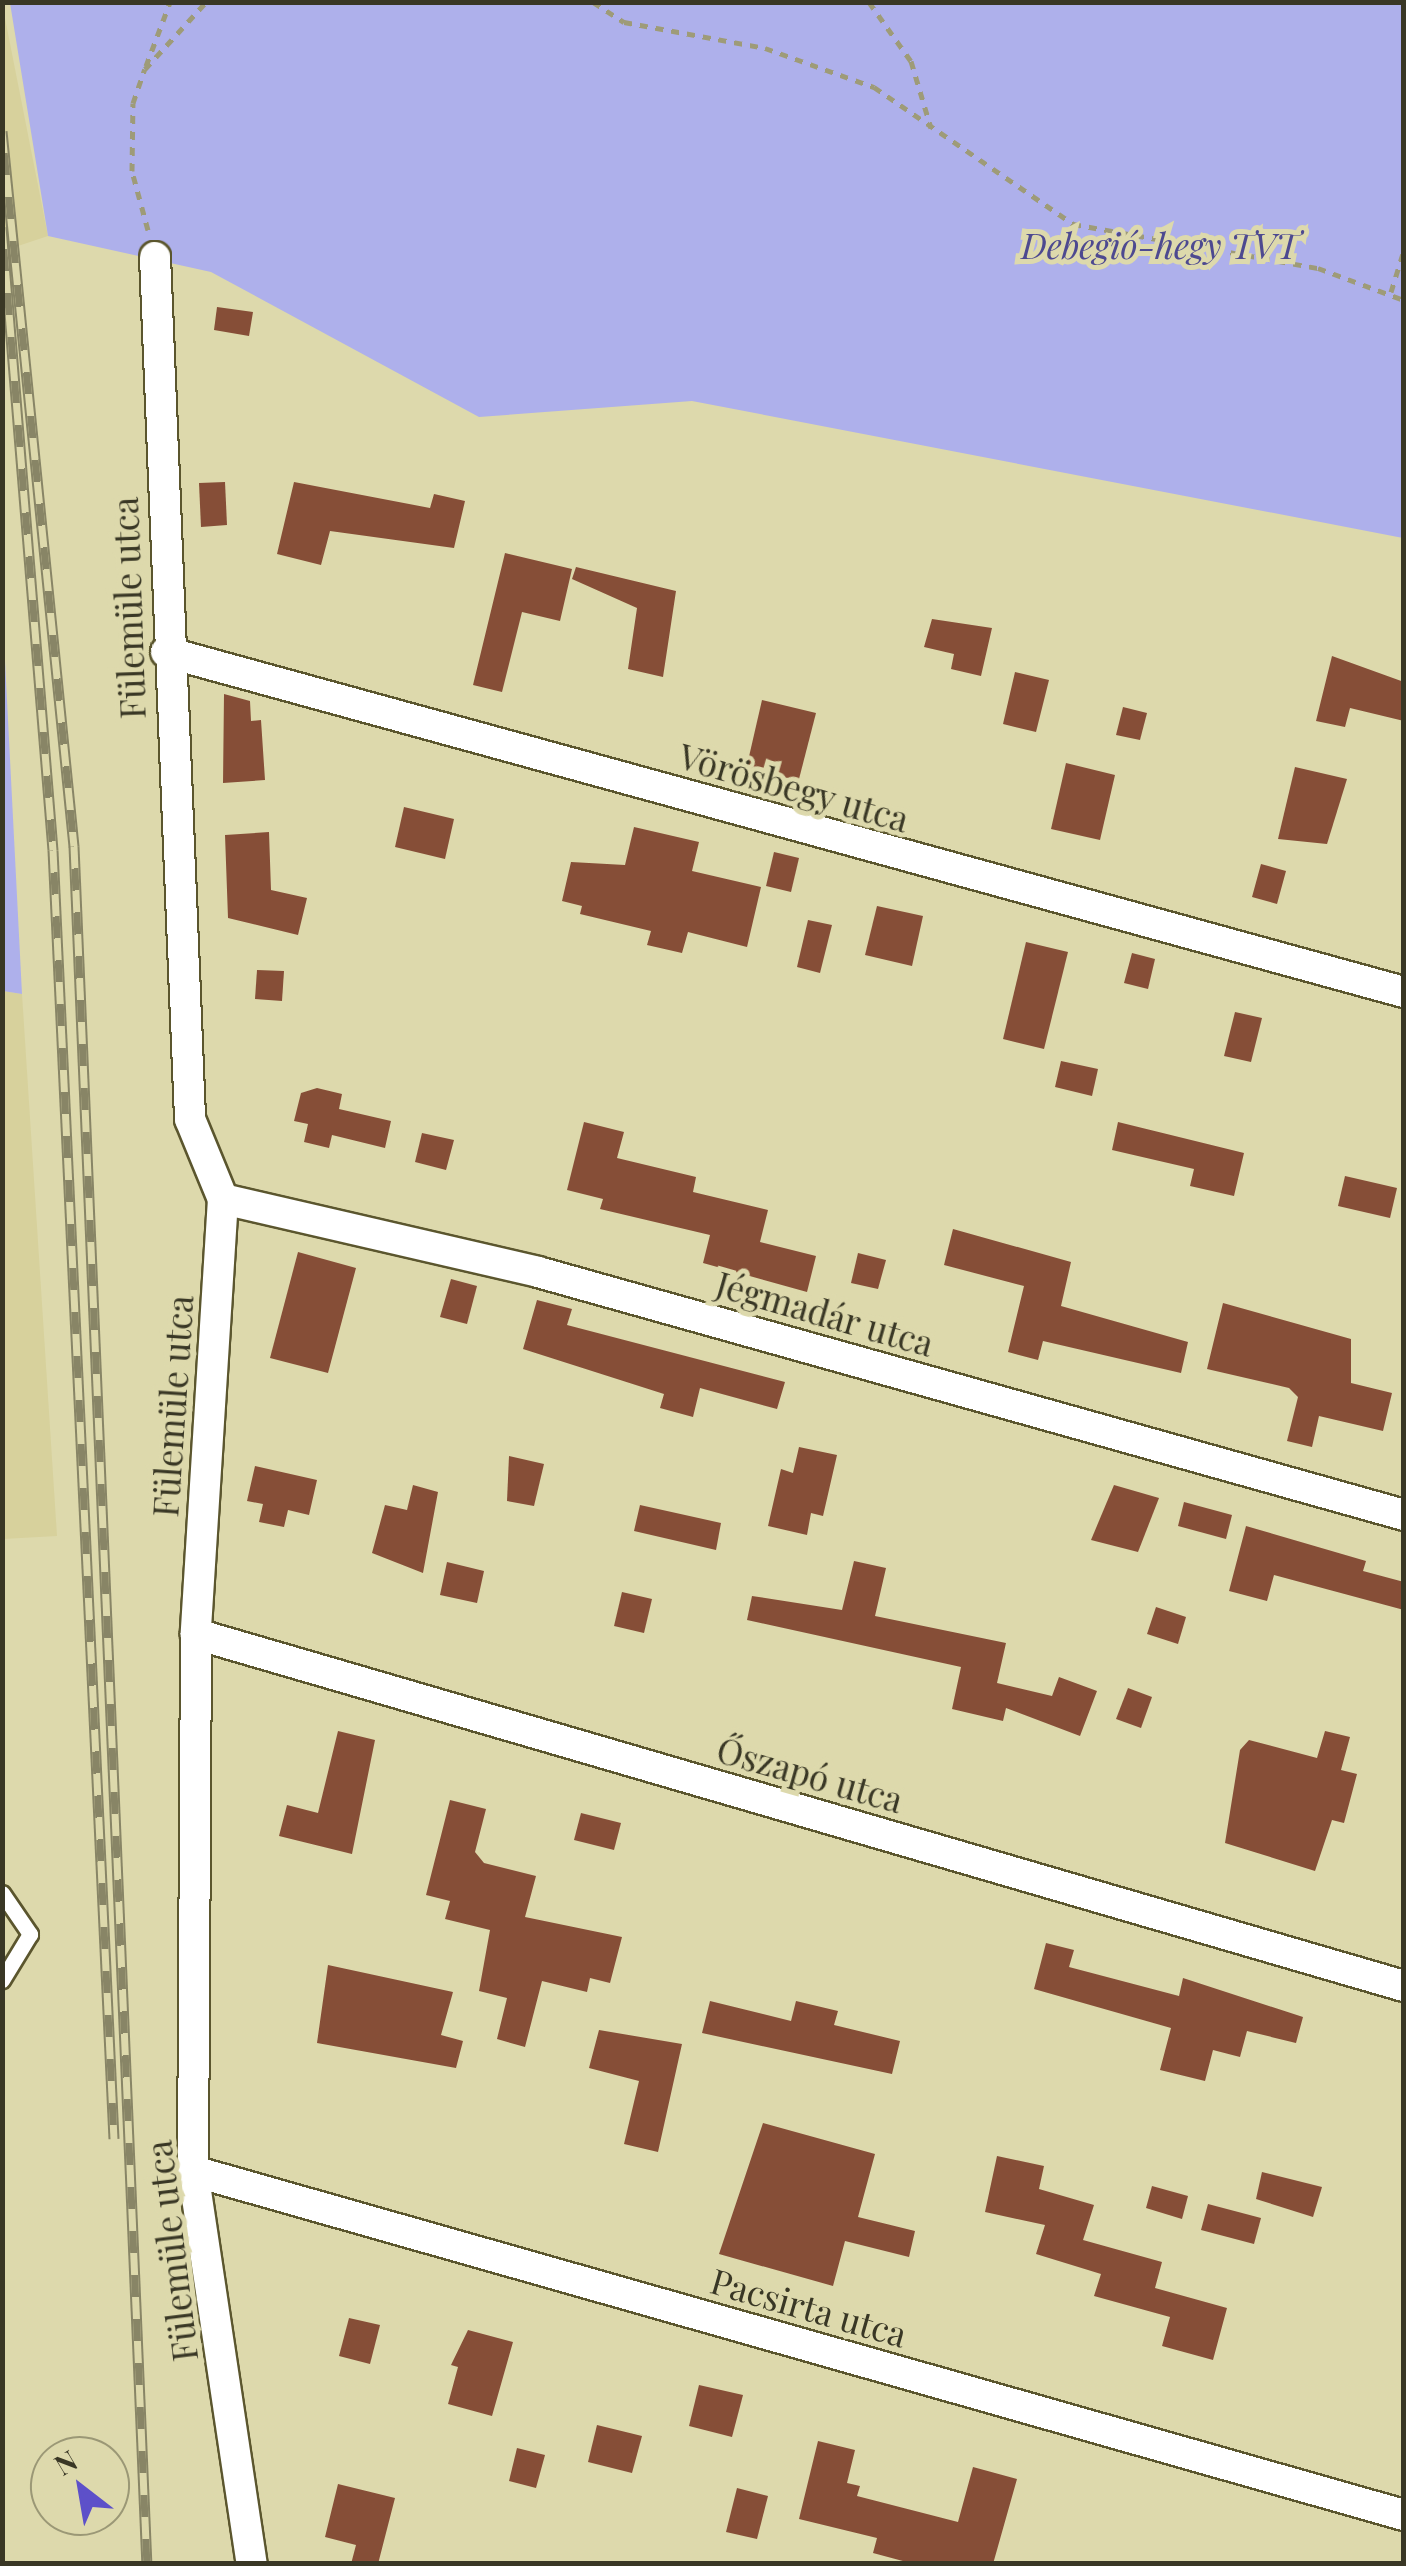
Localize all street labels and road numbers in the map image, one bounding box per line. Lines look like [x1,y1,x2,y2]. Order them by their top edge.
street label: Fülemüle utca [103,496,153,720]
street label: Vörösbegy utca [674,734,914,840]
street label: Jégmadár utca [711,1262,939,1364]
street label: Fülemüle utca [143,1294,201,1518]
street label: Őszapó utca [712,1727,908,1821]
street label: Fülemüle utca [137,2138,205,2364]
street label: Pacsirta utca [706,2259,912,2355]

